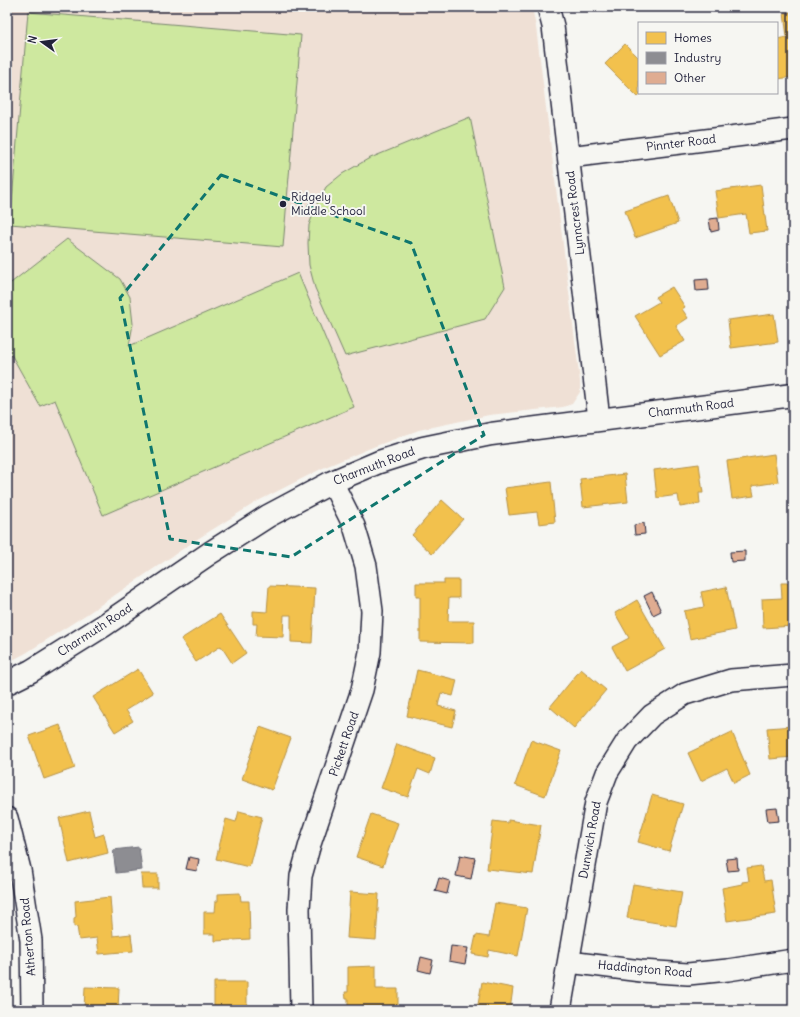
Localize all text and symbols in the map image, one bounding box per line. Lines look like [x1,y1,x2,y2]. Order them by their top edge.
north arrow [22,22,62,62]
legend [638,22,778,94]
text: Homes [674,30,712,45]
text: N [25,34,40,45]
text: Industry [674,50,721,65]
text: Other [674,70,706,85]
street label: Pinnter Road [645,131,717,154]
street label: Lynncrest Road [562,170,587,256]
place label: Ridgely Middle School [291,189,365,218]
marker: Ridgely Middle School [278,199,288,209]
street label: Charmuth Road [647,395,735,420]
street label: Charmuth Road [331,443,417,488]
street label: Charmuth Road [55,600,135,659]
street label: Pickett Road [325,709,362,778]
street label: Dunwich Road [575,800,604,880]
street label: Atherton Road [17,897,38,977]
street label: Haddington Road [597,957,693,980]

